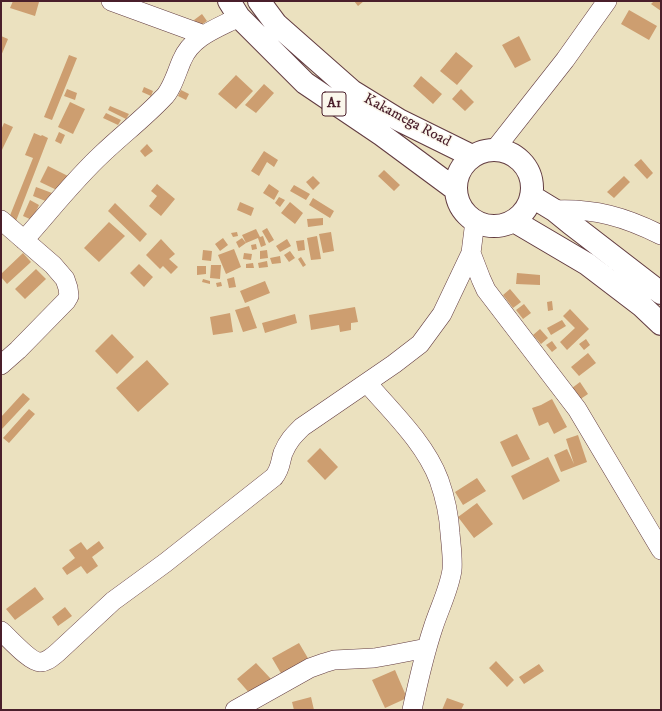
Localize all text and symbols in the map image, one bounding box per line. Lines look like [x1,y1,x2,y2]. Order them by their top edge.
street label: Kakamega Road [360,90,454,152]
road number: A1 [322,92,346,116]

